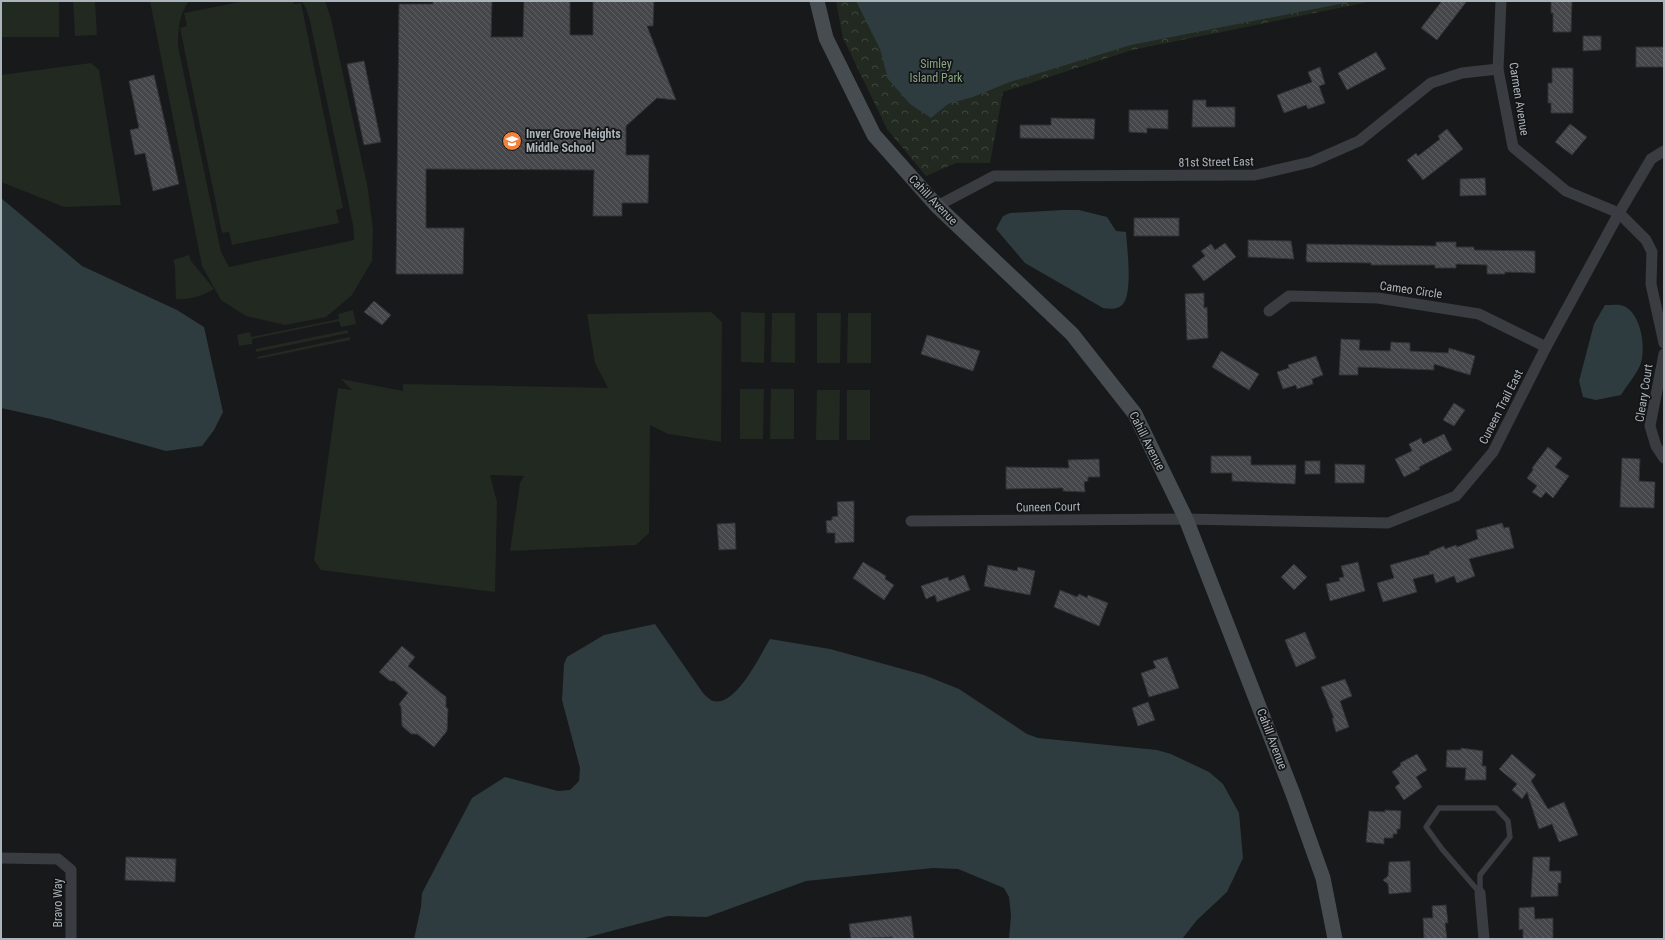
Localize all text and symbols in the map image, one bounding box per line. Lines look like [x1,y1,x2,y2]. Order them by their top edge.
park label: Simley Island Park [910,57,963,85]
street label: Carmen Avenue [1506,61,1532,137]
place label: Inver Grove Heights Middle School [526,127,621,155]
school or university icon: Inver Grove Heights Middle School [501,130,523,152]
street label: 81st Street East [1178,154,1254,170]
street label: Cahill Avenue [906,172,960,228]
street label: Cameo Circle [1379,279,1444,301]
street label: Cleary Court [1633,363,1656,423]
street label: Cuneen Trail East [1476,367,1526,447]
street label: Cahill Avenue [1126,409,1168,473]
street label: Cuneen Court [1016,499,1081,515]
street label: Cahill Avenue [1254,707,1290,772]
street label: Bravo Way [51,878,65,928]

